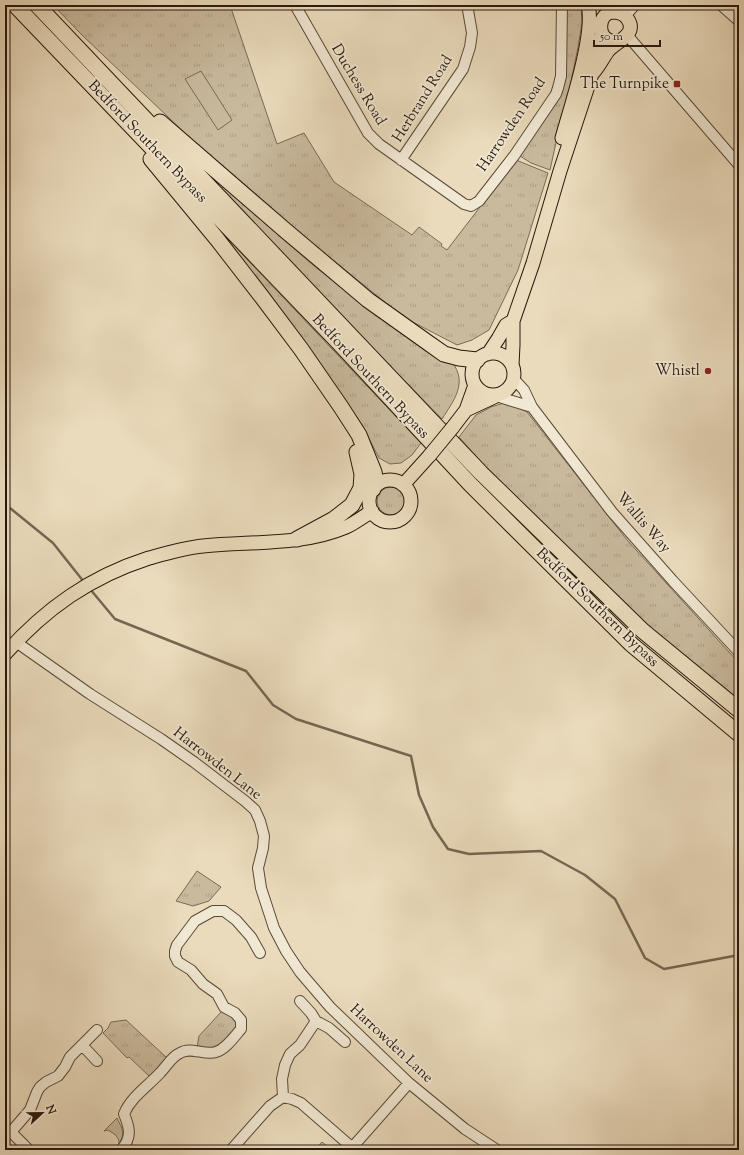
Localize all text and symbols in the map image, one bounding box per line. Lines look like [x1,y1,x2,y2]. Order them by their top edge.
scale bar [594,22,660,48]
text: 50 m [599,28,623,46]
street label: Duchess Road [325,40,391,130]
street label: Herbrand Road [388,51,458,147]
street label: Harrowden Road [473,73,552,176]
place label: The Turnpike [580,74,669,95]
street label: Bedford Southern Bypass [83,76,211,208]
marker: The Turnpike [672,79,682,89]
street label: Bedford Southern Bypass [307,310,433,444]
place label: Whistl [655,361,700,382]
marker: Whistl [703,366,713,376]
street label: Wallis Way [611,488,676,558]
street label: Bedford Southern Bypass [531,544,663,672]
street label: Harrowden Lane [168,723,266,805]
street label: Harrowden Lane [345,1000,437,1088]
north arrow [22,1093,62,1133]
text: N [41,1102,59,1117]

